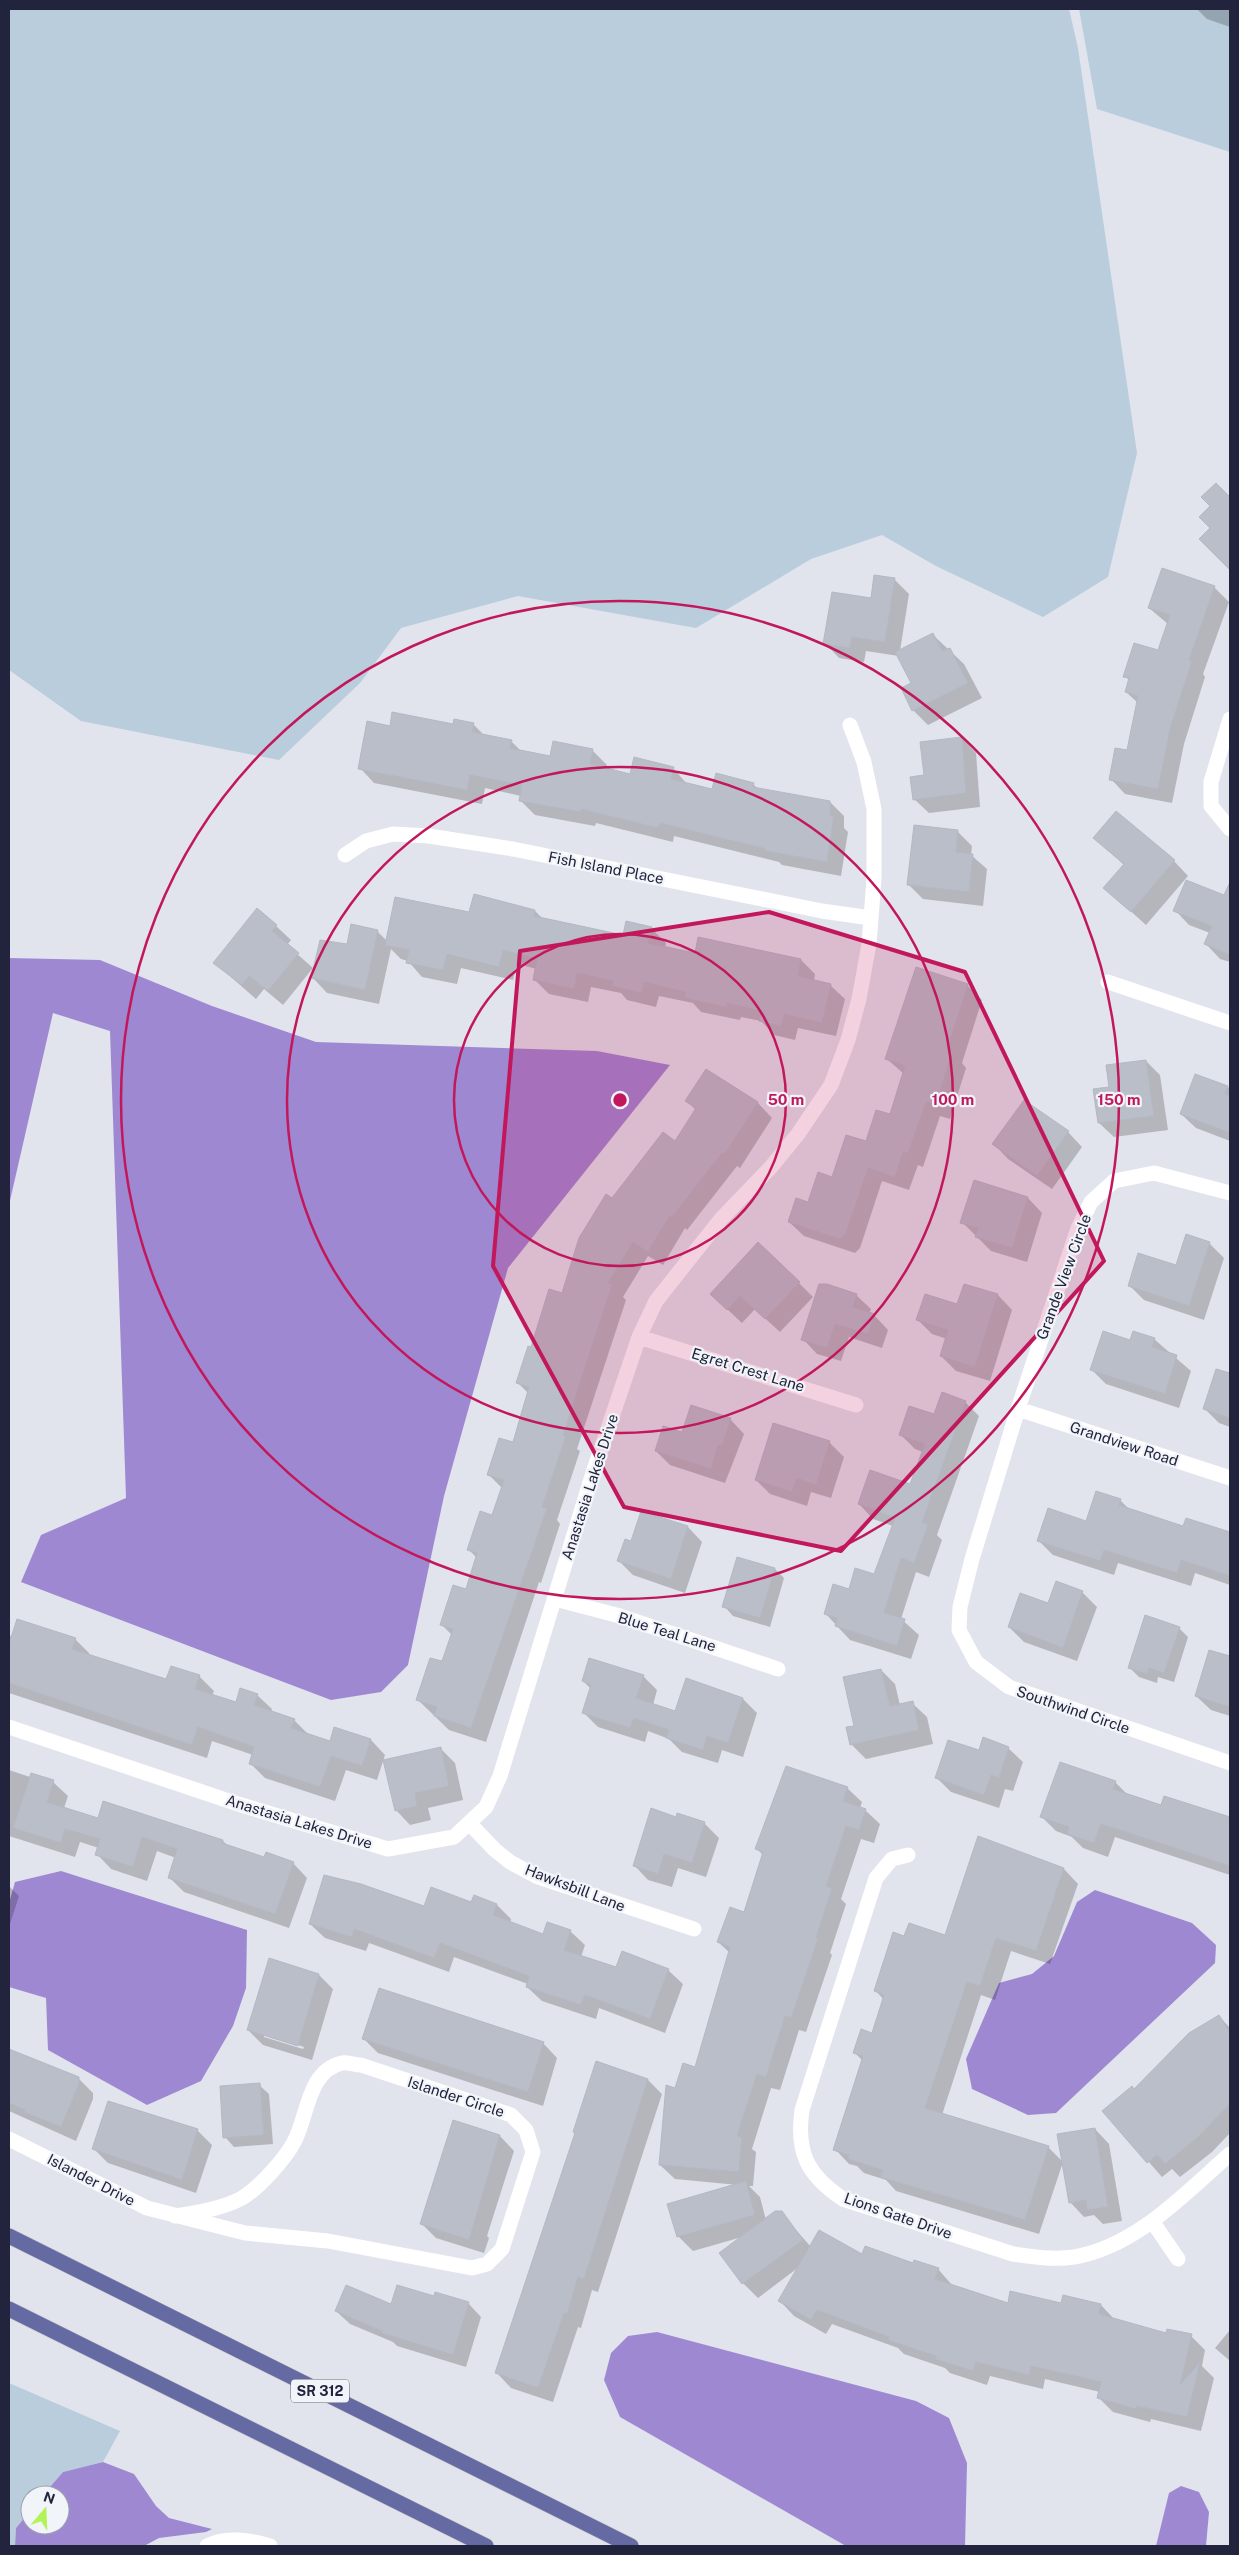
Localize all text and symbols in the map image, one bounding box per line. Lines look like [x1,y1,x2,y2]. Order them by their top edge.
street label: Fish Island Place [547,848,665,887]
centre of rings [611,1091,629,1109]
text: 50 m [768,1091,804,1108]
text: 100 m [932,1091,974,1108]
text: 150 m [1097,1091,1141,1108]
street label: Grande View Circle [1033,1212,1094,1342]
street label: Egret Crest Lane [690,1344,807,1395]
street label: Anastasia Lakes Drive [558,1412,621,1562]
street label: Grandview Road [1068,1418,1181,1469]
street label: Blue Teal Lane [616,1609,718,1655]
street label: Southwind Circle [1014,1682,1132,1737]
street label: Anastasia Lakes Drive [224,1791,375,1852]
street label: Hawksbill Lane [523,1861,628,1914]
street label: Islander Circle [406,2073,507,2120]
street label: Islander Drive [45,2150,138,2209]
street label: Lions Gate Drive [842,2189,954,2242]
road number: SR 312 [291,2380,349,2402]
north arrow [20,2485,70,2535]
text: N [41,2488,57,2507]

